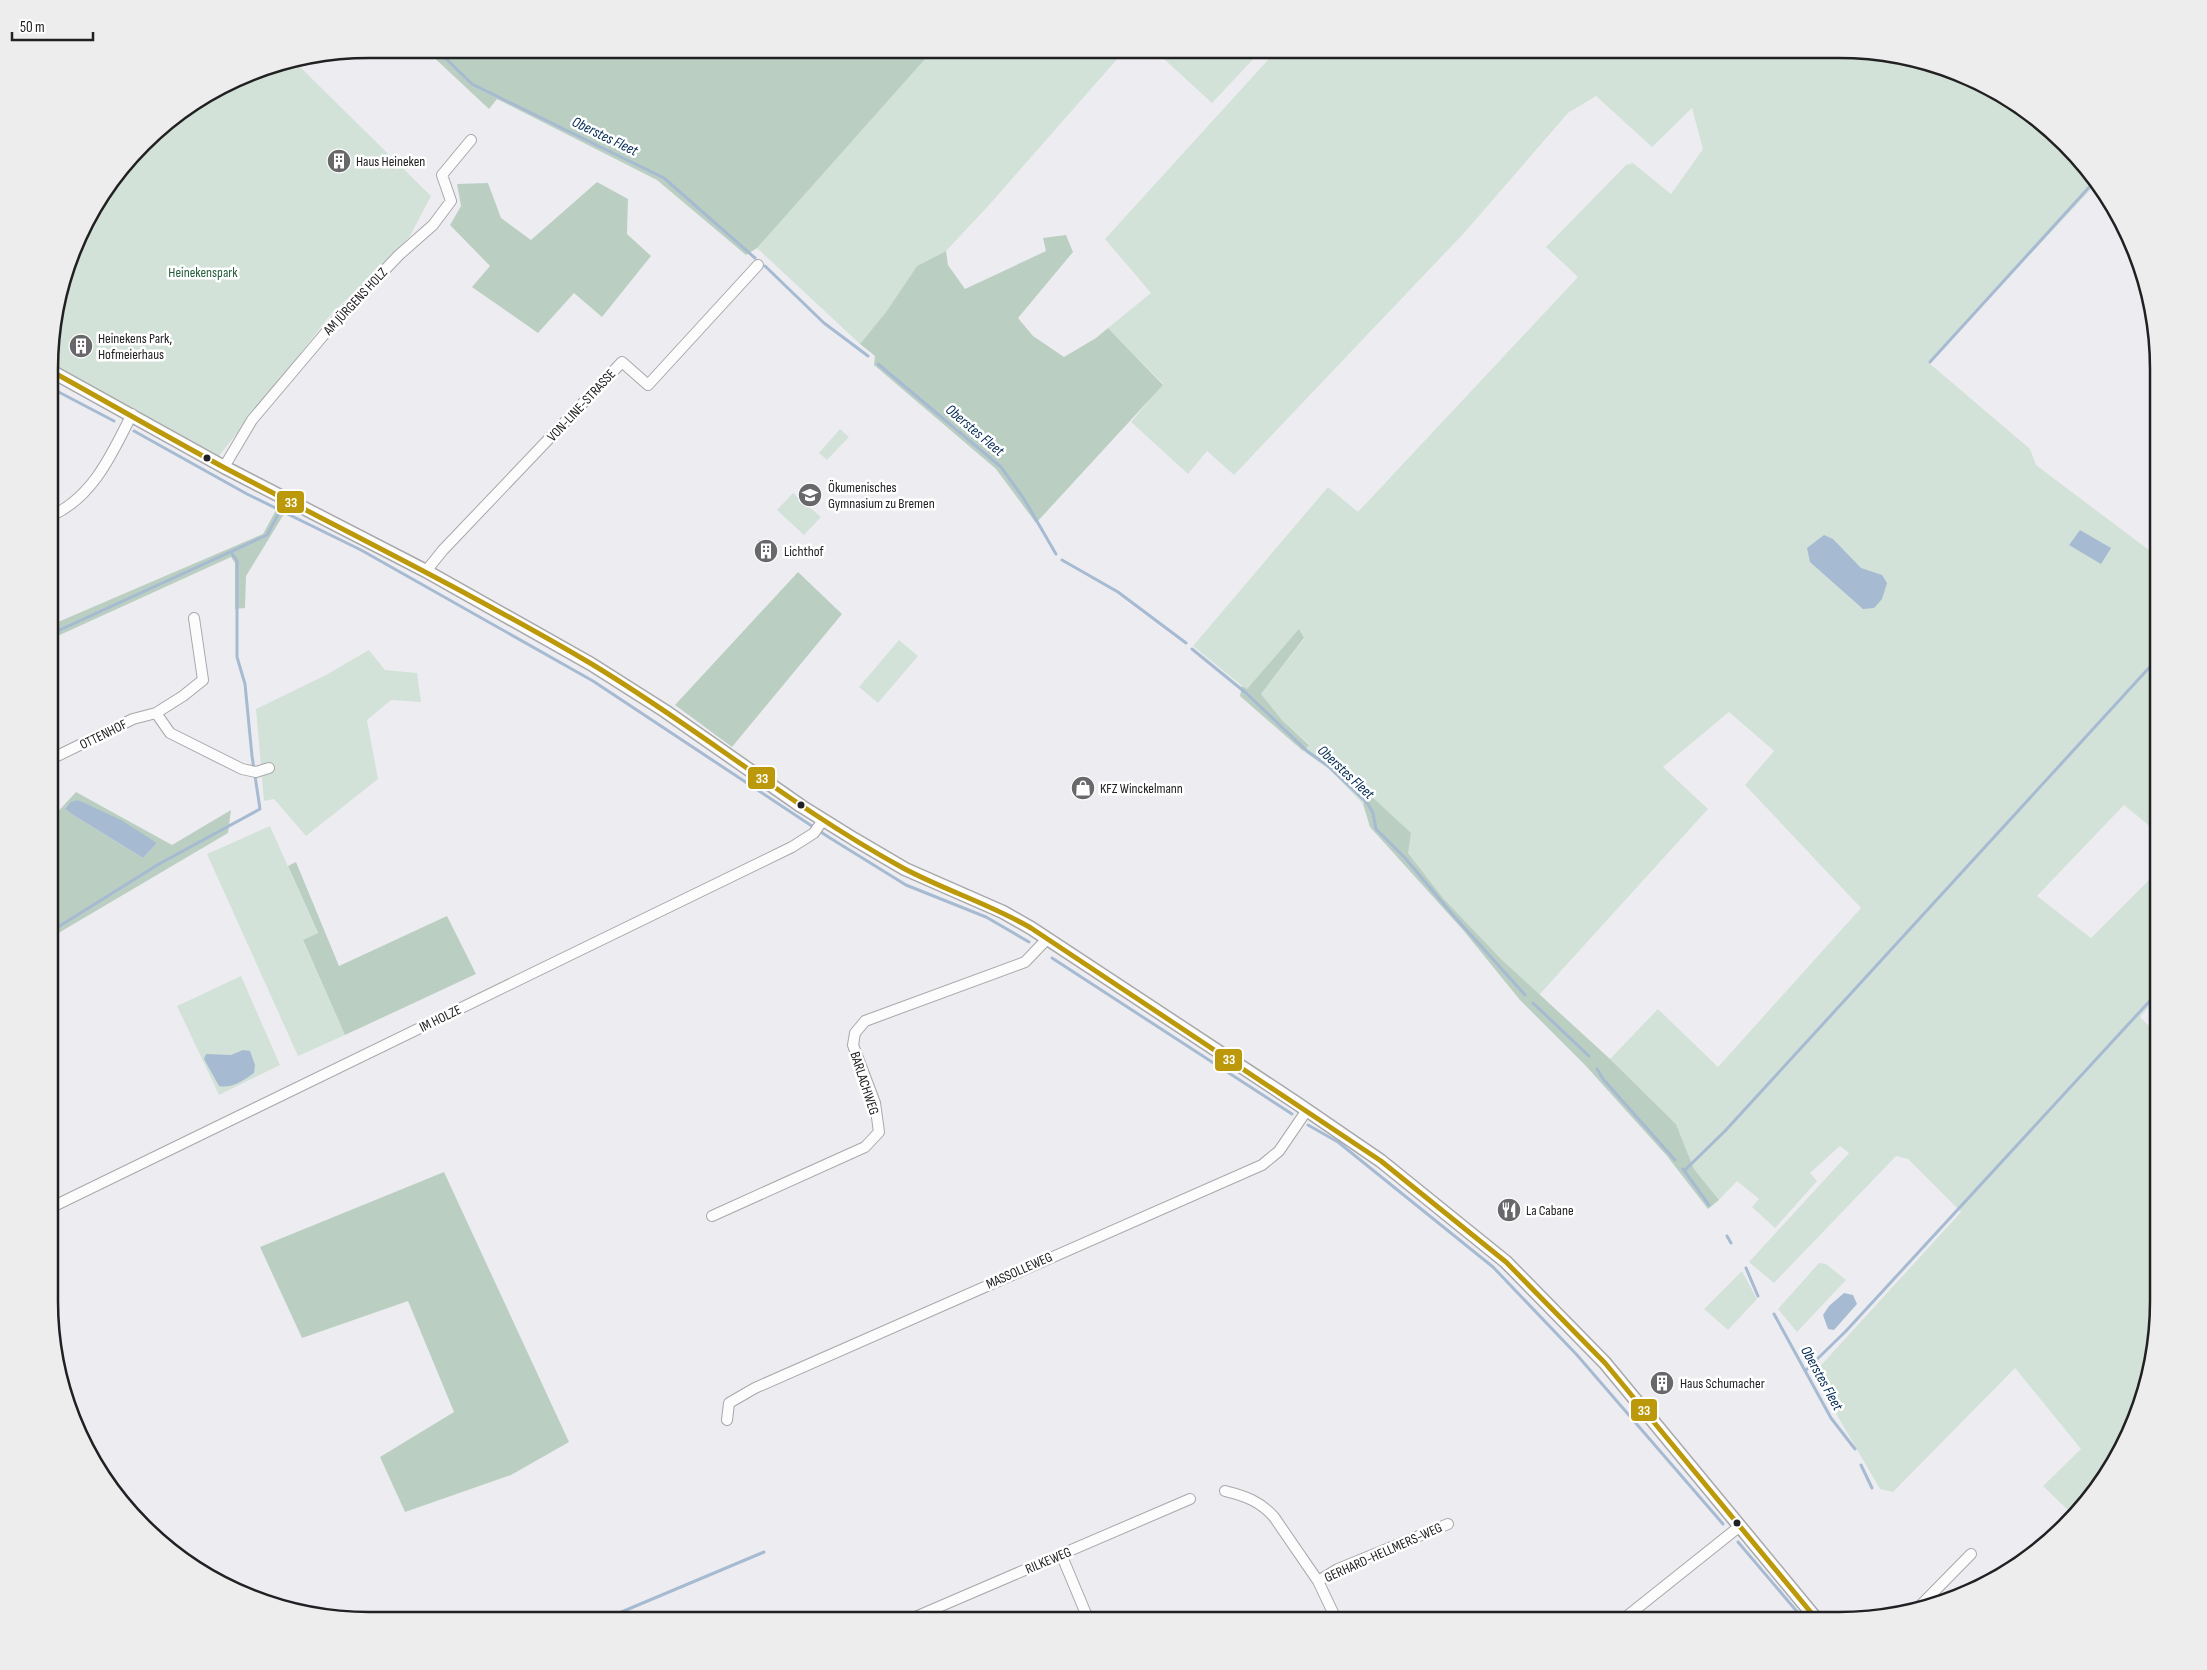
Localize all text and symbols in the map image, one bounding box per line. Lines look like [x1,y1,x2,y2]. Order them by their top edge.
scale bar [12,10,94,42]
text: 50 m [20,18,45,37]
water label: Oberstes Fleet [569,112,641,161]
building icon: Haus Heineken [326,148,352,174]
place label: Haus Heineken [356,153,425,170]
park label: Heinekenspark [168,264,238,281]
street label: AM JÜRGENS HOLZ [319,264,391,339]
place label: Heinekens Park, Hofmeierhaus [98,330,172,363]
building icon: Heinekens Park, Hofmeierhaus [68,333,94,359]
street label: VON-LINE-STRASSE [544,365,619,445]
water label: Oberstes Fleet [941,400,1008,461]
unlabelled marker [202,453,212,463]
place label: Ökumenisches Gymnasium zu Bremen [828,479,935,512]
school or university icon: Ökumenisches Gymnasium zu Bremen [797,482,823,508]
line badge: 33 [276,490,305,514]
text: 33 [285,494,297,511]
building icon: Lichthof [753,538,779,564]
place label: Lichthof [784,543,825,560]
street label: OTTENHOF [77,716,130,753]
water label: Oberstes Fleet [1313,741,1378,804]
line badge: 33 [747,766,776,790]
text: 33 [756,770,768,787]
shop icon: KFZ Winckelmann [1070,775,1096,801]
place label: KFZ Winckelmann [1100,780,1183,797]
unlabelled marker [796,800,806,810]
street label: IM HOLZE [417,1001,464,1036]
line badge: 33 [1214,1048,1243,1072]
street label: BARLACHWEG [846,1049,883,1117]
text: 33 [1223,1051,1235,1068]
restaurant icon: La Cabane [1496,1197,1522,1223]
place label: La Cabane [1526,1202,1574,1219]
street label: MASSOLLEWEG [983,1248,1055,1293]
water label: Oberstes Fleet [1796,1343,1847,1414]
building icon: Haus Schumacher [1649,1370,1675,1396]
place label: Haus Schumacher [1680,1375,1765,1392]
line badge: 33 [1630,1398,1658,1422]
text: 33 [1638,1402,1650,1419]
unlabelled marker [1732,1518,1742,1528]
street label: GERHARD-HELLMERS-WEG [1322,1519,1445,1586]
street label: RILKEWEG [1023,1543,1074,1578]

